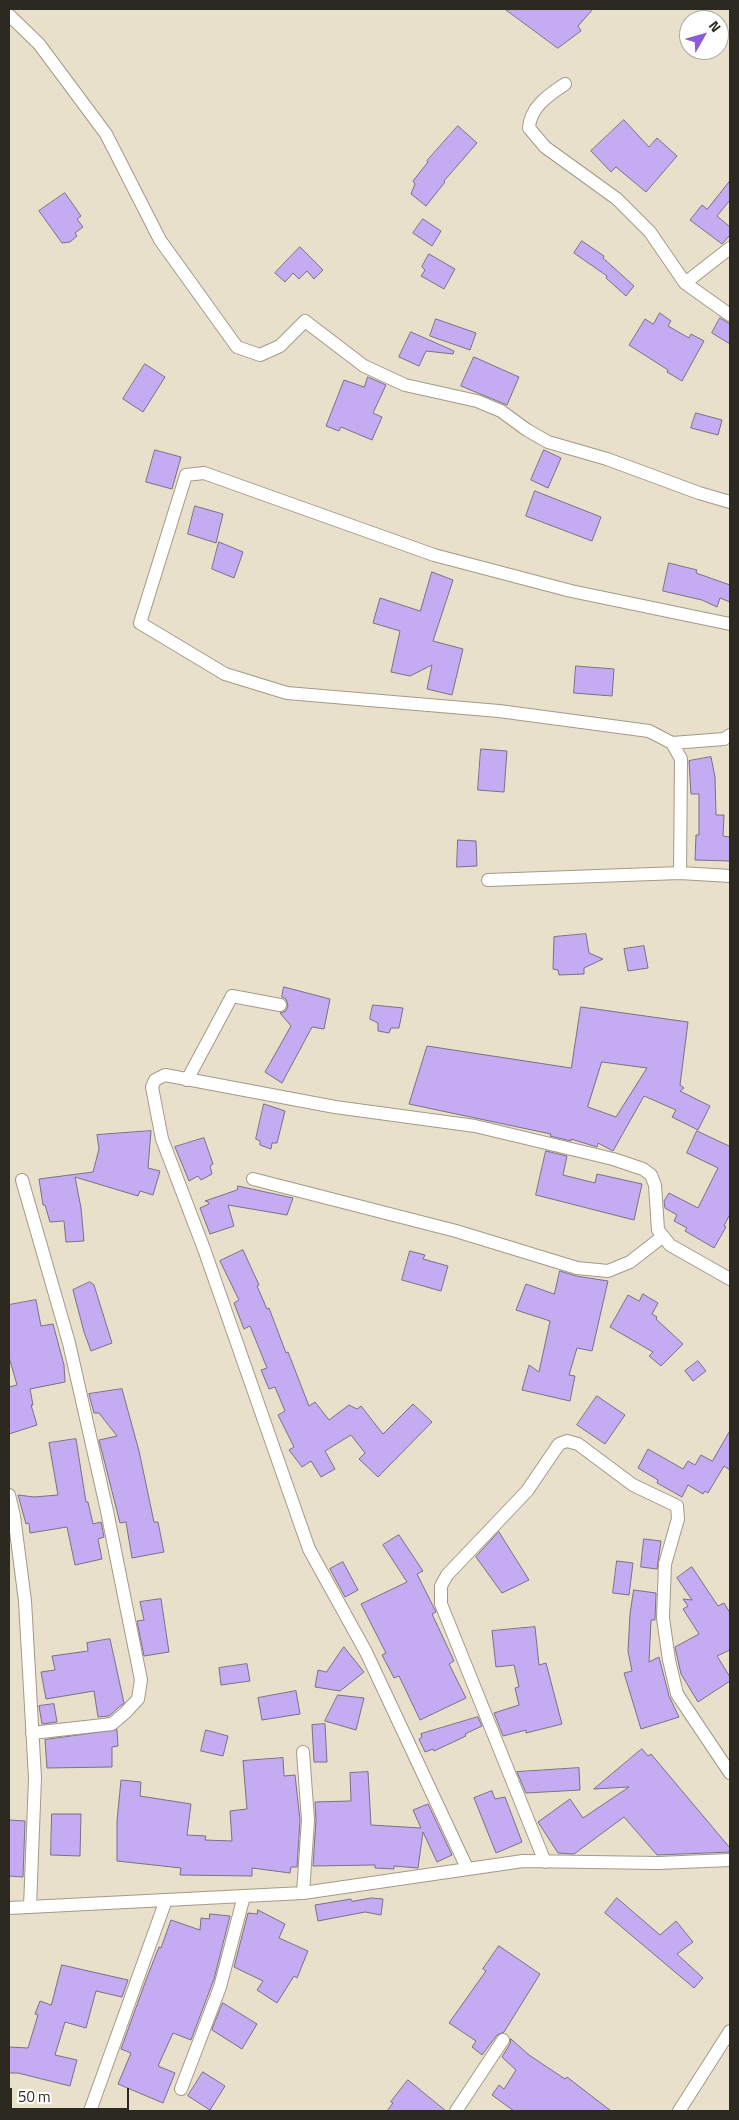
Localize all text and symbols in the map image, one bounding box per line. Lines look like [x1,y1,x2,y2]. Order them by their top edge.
north arrow [679,10,729,60]
text: N [704,16,727,36]
scale bar [12,2078,131,2110]
text: 50 m [18,2085,51,2108]

